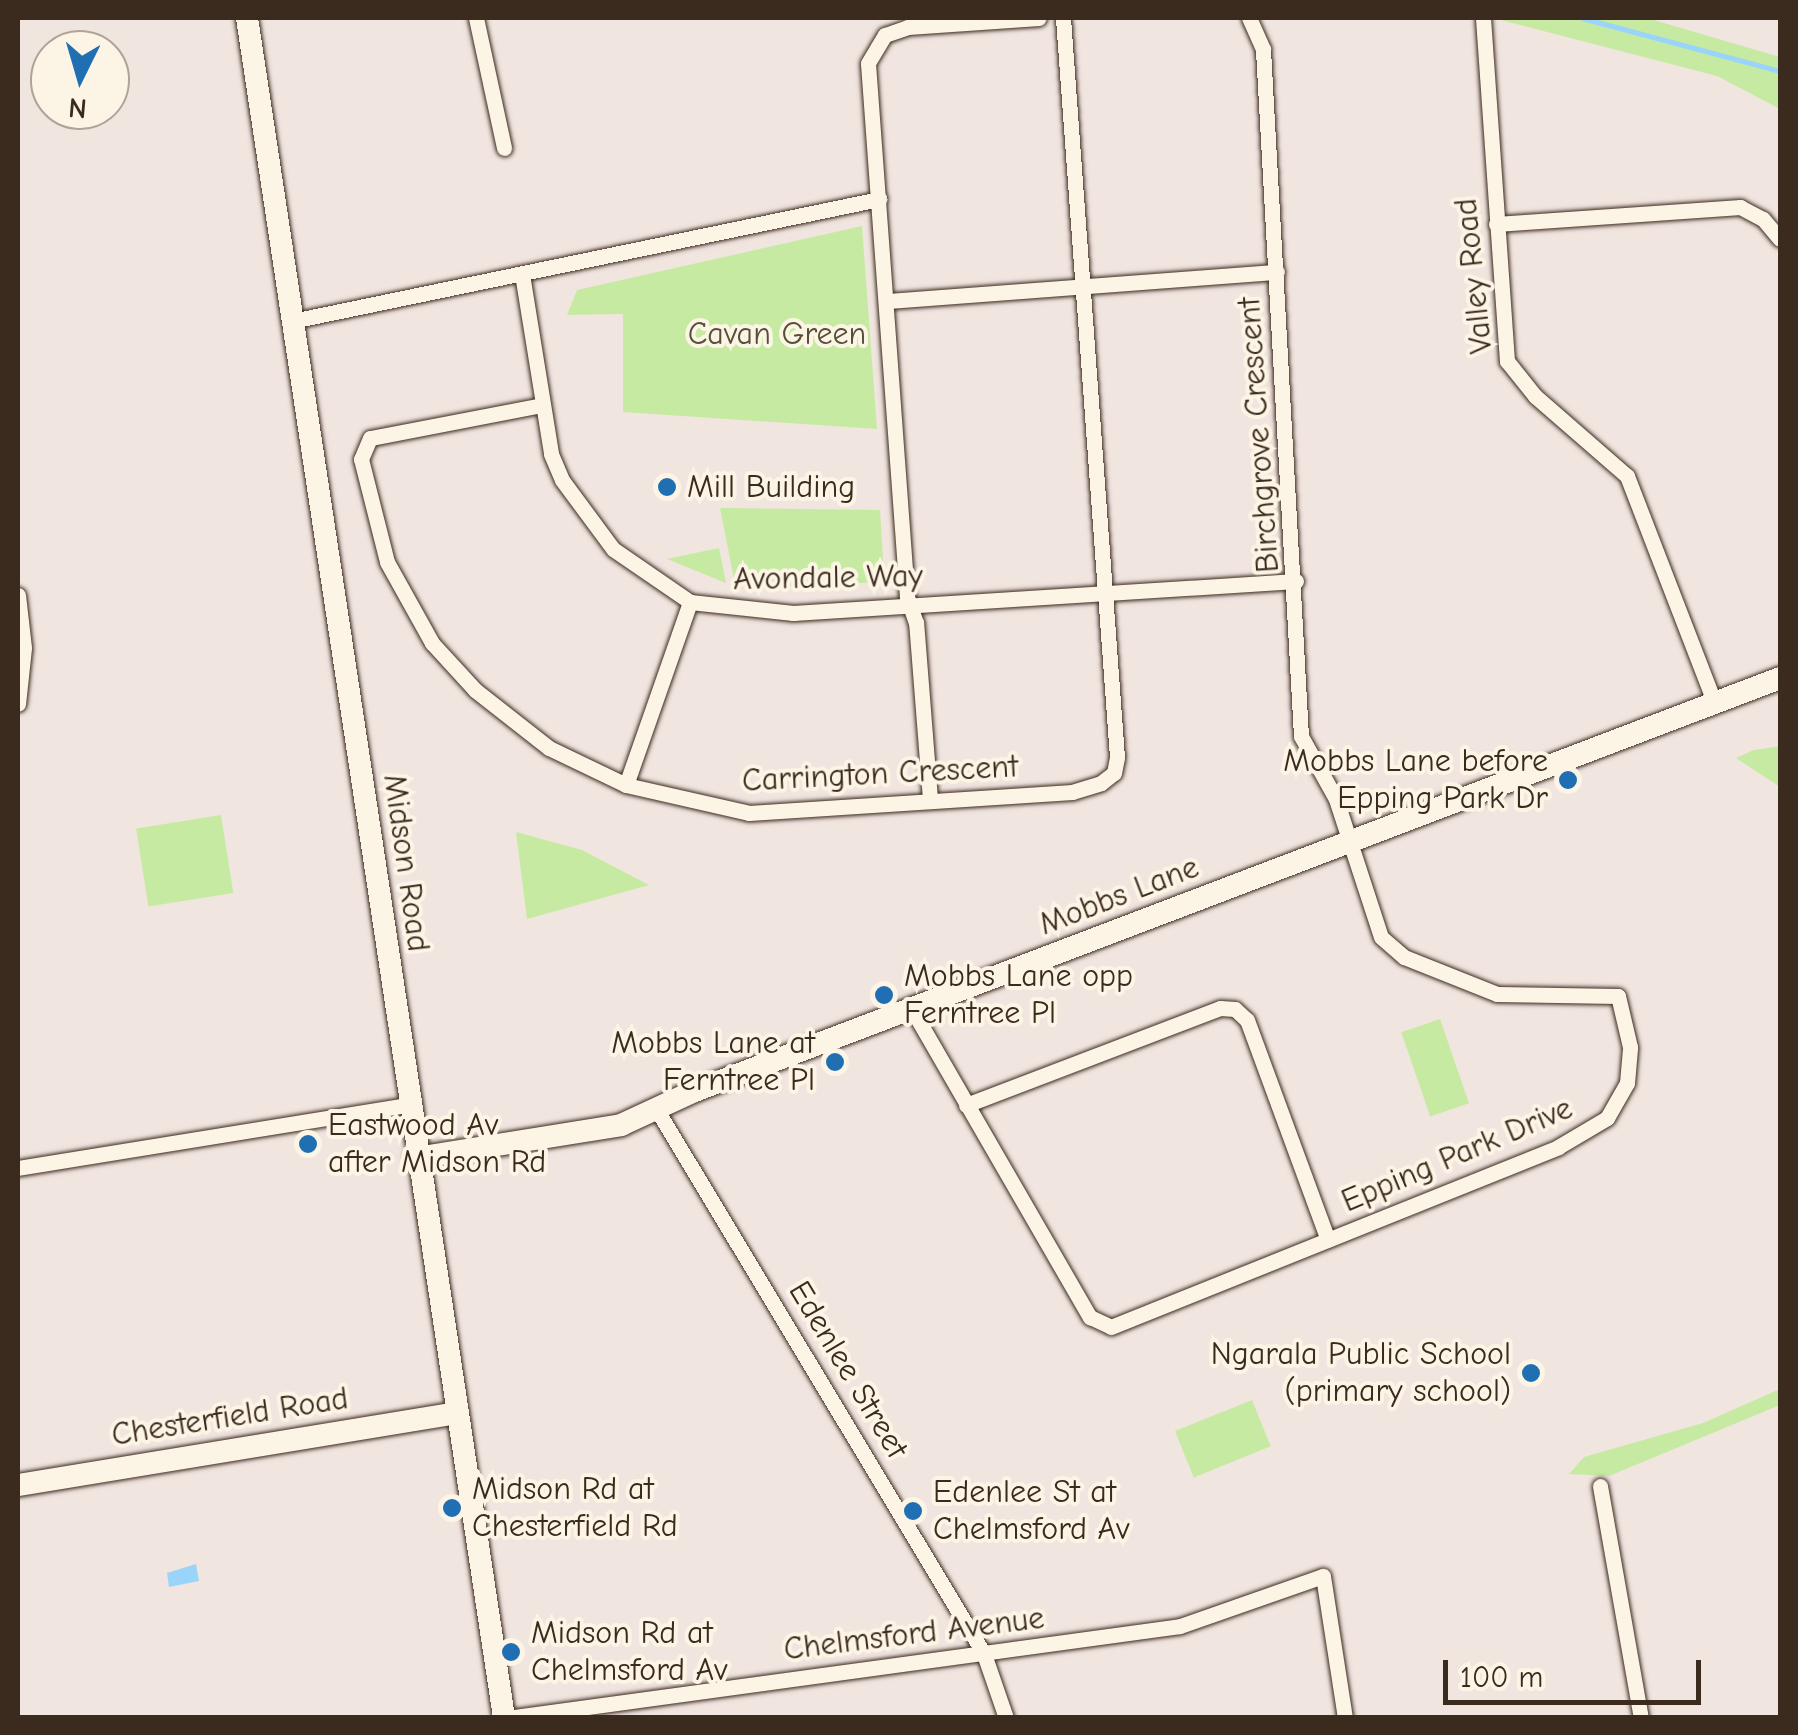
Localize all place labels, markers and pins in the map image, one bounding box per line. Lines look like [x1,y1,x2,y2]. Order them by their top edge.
place label: Mill Building [687,468,855,506]
marker: Mill Building [656,476,678,498]
place label: Mobbs Lane before Epping Park Dr [1283,743,1548,818]
marker: Mobbs Lane before Epping Park Dr [1557,769,1579,791]
place label: Mobbs Lane opp Ferntree Pl [904,958,1133,1033]
marker: Mobbs Lane opp Ferntree Pl [873,984,895,1006]
place label: Mobbs Lane at Ferntree Pl [611,1025,815,1100]
marker: Mobbs Lane at Ferntree Pl [824,1051,846,1073]
place label: Eastwood Av after Midson Rd [328,1107,546,1182]
marker: Eastwood Av after Midson Rd [297,1133,319,1155]
place label: Ngarala Public School (primary school) [1211,1336,1511,1411]
marker: Ngarala Public School (primary school) [1520,1362,1542,1384]
place label: Midson Rd at Chesterfield Rd [472,1471,678,1546]
place label: Edenlee St at Chelmsford Av [933,1474,1130,1549]
marker: Midson Rd at Chesterfield Rd [441,1497,463,1519]
marker: Edenlee St at Chelmsford Av [902,1500,924,1522]
place label: Midson Rd at Chelmsford Av [531,1615,728,1690]
marker: Midson Rd at Chelmsford Av [500,1641,522,1663]

